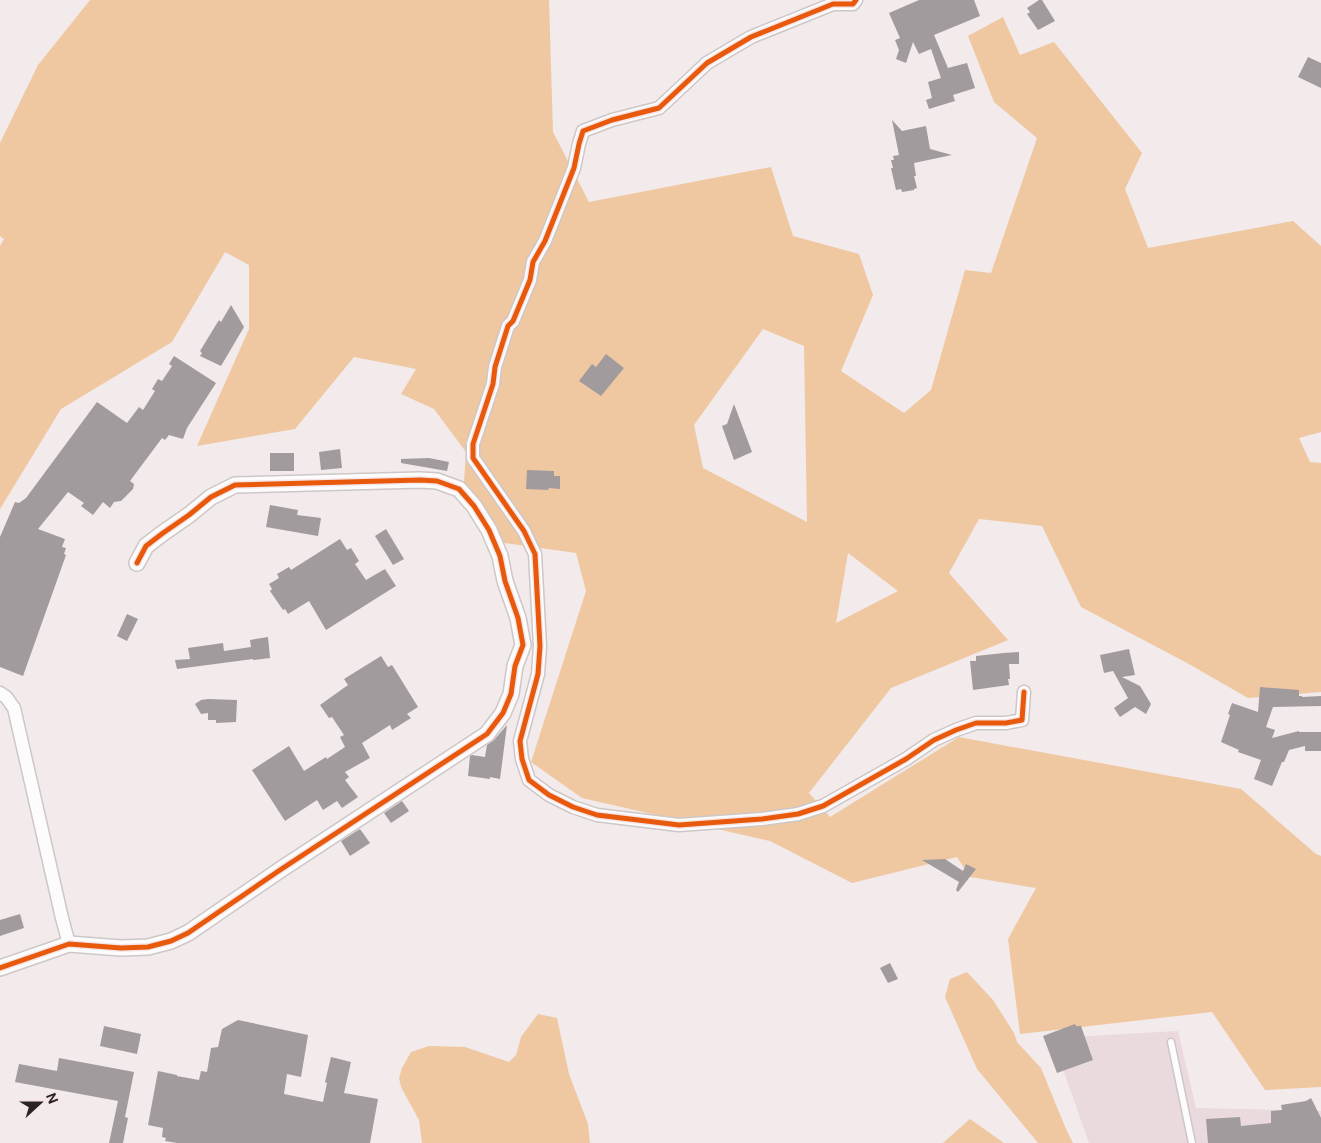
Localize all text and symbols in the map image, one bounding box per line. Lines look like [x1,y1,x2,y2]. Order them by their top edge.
north arrow [15,1078,65,1128]
text: N [42,1090,62,1106]

